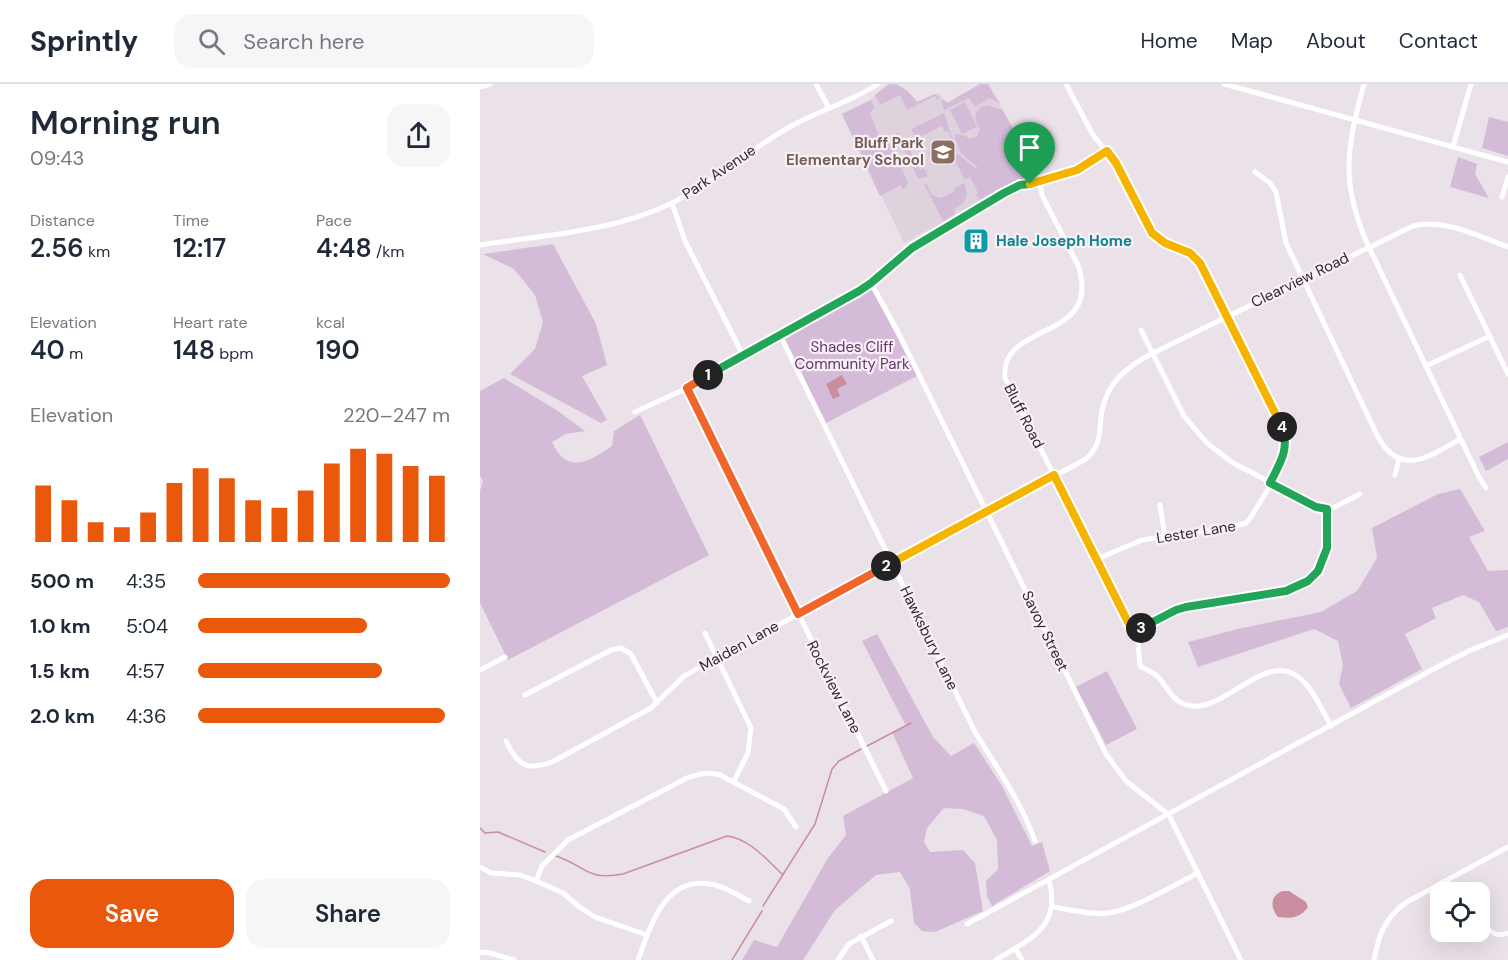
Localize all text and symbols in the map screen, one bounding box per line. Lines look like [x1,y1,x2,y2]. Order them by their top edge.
search box [174,14,594,68]
text: Sprintly [30,23,138,60]
icon: search [195,25,228,58]
text: Search here [243,27,365,56]
text: Home [1140,27,1198,55]
text: Map [1231,27,1273,55]
text: About [1306,27,1366,55]
text: Contact [1399,27,1478,55]
text: Morning run [30,101,221,144]
button: share [387,104,450,167]
pin [1004,122,1055,184]
icon: arrive [1013,131,1046,164]
place label: Bluff Park Elementary School [786,133,924,170]
school or university icon: Bluff Park Elementary School [928,137,958,167]
street label: Park Avenue [678,140,760,204]
text: 09:43 [30,145,84,171]
text: Distance [30,210,95,231]
text: Time [173,210,209,231]
text: Pace [316,210,352,231]
building icon: Hale Joseph Home [961,226,991,256]
text: 2.56 [30,231,84,265]
text: 12:17 [173,231,226,265]
text: 4:48 [316,231,372,265]
place label: Hale Joseph Home [996,231,1132,251]
text: km [84,241,110,262]
text: /km [372,241,405,262]
street label: Clearview Road [1248,248,1352,312]
text: Elevation [30,312,97,333]
text: Heart rate [173,312,248,333]
text: kcal [316,312,345,333]
text: 40 [30,333,65,367]
text: 148 [173,333,215,367]
text: 190 [316,333,360,367]
park label: Shades Cliff Community Park [794,337,910,374]
text: m [65,343,83,364]
text: bpm [215,343,253,364]
pin: 1 [693,360,723,390]
text: 1 [705,364,711,385]
street label: Bluff Road [999,380,1049,452]
text: Elevation [30,402,113,428]
text: 220–247 m [343,402,450,428]
pin: 4 [1267,412,1297,442]
text: 4 [1277,416,1287,437]
street label: Lester Lane [1155,516,1237,548]
pin: 2 [871,551,901,581]
text: 2 [881,555,891,576]
text: 500 m [30,568,94,594]
text: 4:35 [126,568,166,594]
street label: Hawksbury Lane [895,583,963,693]
street label: Savoy Street [1017,587,1073,675]
text: 1.0 km [30,613,91,639]
text: 5:04 [126,613,168,639]
pin: 3 [1126,613,1156,643]
street label: Maiden Lane [696,616,782,676]
text: 3 [1136,617,1146,638]
street label: Rockview Lane [802,637,866,737]
text: 1.5 km [30,658,90,684]
text: 4:57 [126,658,165,684]
text: 2.0 km [30,703,95,729]
text: 4:36 [126,703,167,729]
button: Save [30,879,234,948]
button: Share [246,879,450,948]
map controls [1430,882,1490,942]
button: locate [1430,882,1490,942]

